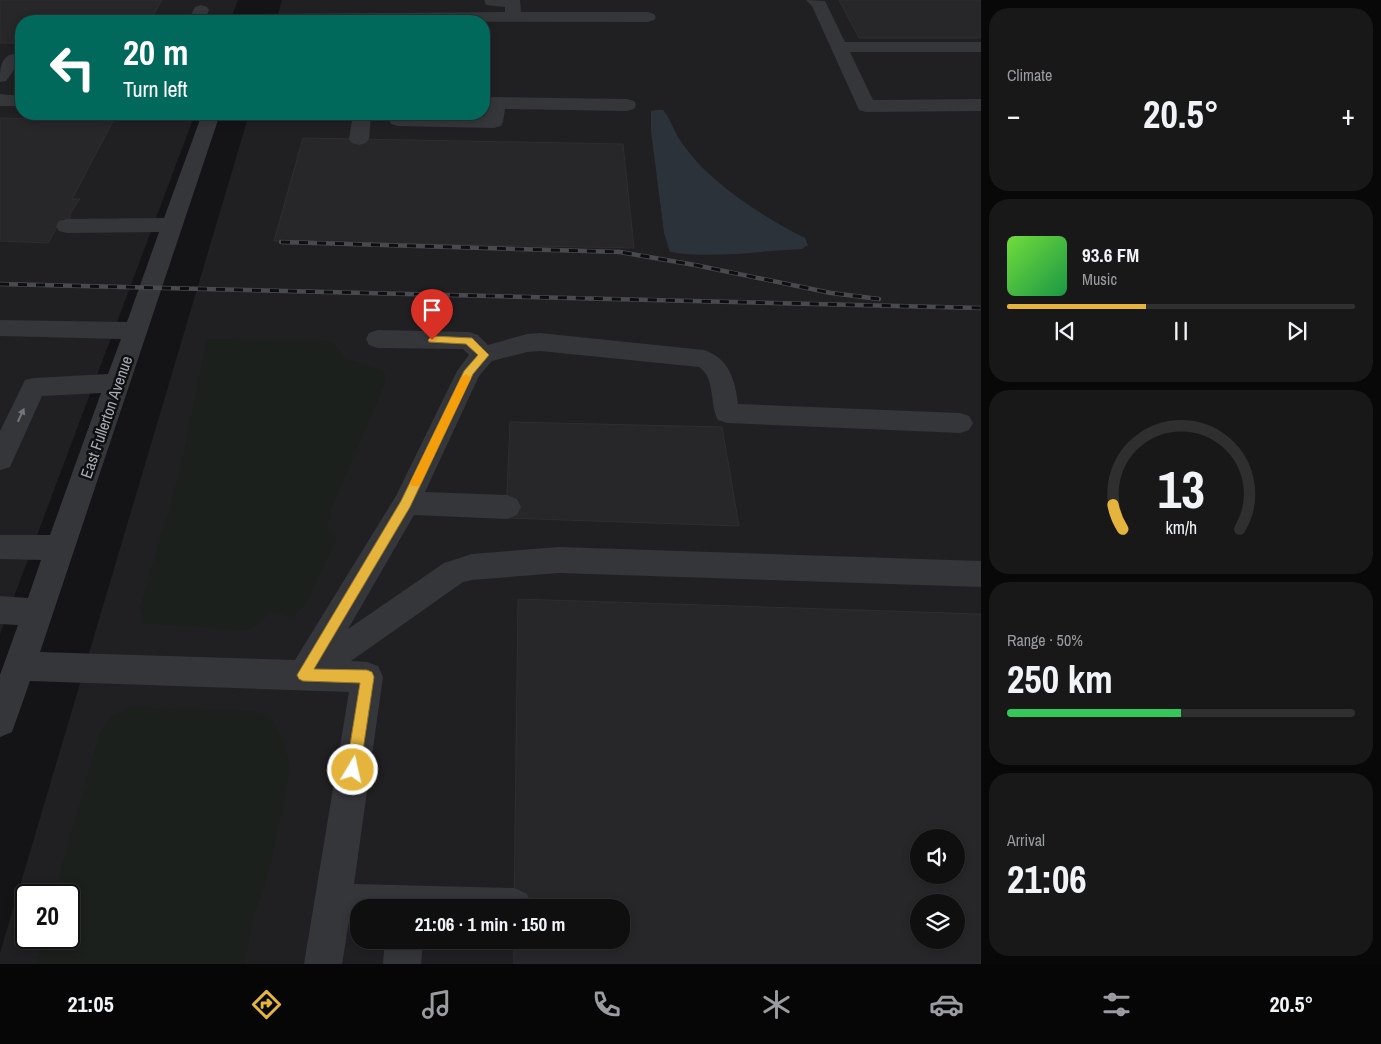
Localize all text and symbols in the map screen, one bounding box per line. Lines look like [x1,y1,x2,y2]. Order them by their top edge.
text: 20 m [123,29,188,76]
icon: left [40,35,105,100]
text: Climate [1007,64,1052,86]
text: Turn left [123,74,188,104]
text: 20.5° [1143,89,1219,140]
text: − [1007,96,1020,134]
text: + [1342,96,1355,134]
text: 93.6 FM [1082,242,1139,268]
text: Music [1082,268,1117,290]
pin [411,289,453,340]
icon: arrive [418,296,446,324]
icon: previous [1051,317,1079,345]
icon: pause [1167,317,1195,345]
icon: next [1283,317,1311,345]
street label: East Fullerton Avenue [75,353,137,481]
one-way arrow [17,408,25,422]
text: 13 [1157,454,1205,524]
text: km/h [1165,516,1197,540]
text: Range · 50% [1007,629,1083,651]
text: 250 km [1007,654,1113,705]
position arrow [326,743,378,795]
map controls [910,829,965,949]
button: sound [910,829,965,884]
text: Arrival [1007,829,1045,851]
text: 21:06 [1007,854,1087,905]
speed limit sign: 20 [15,884,80,949]
button: layers [910,894,965,949]
text: 21:06 · 1 min · 150 m [415,911,565,937]
icon: directions [249,987,284,1022]
icon: music [419,987,454,1022]
icon: phone [589,987,624,1022]
icon: climate [759,987,794,1022]
icon: car [929,987,964,1022]
icon: filters [1099,987,1134,1022]
text: 21:05 [68,989,114,1019]
text: 20.5° [1269,989,1313,1019]

